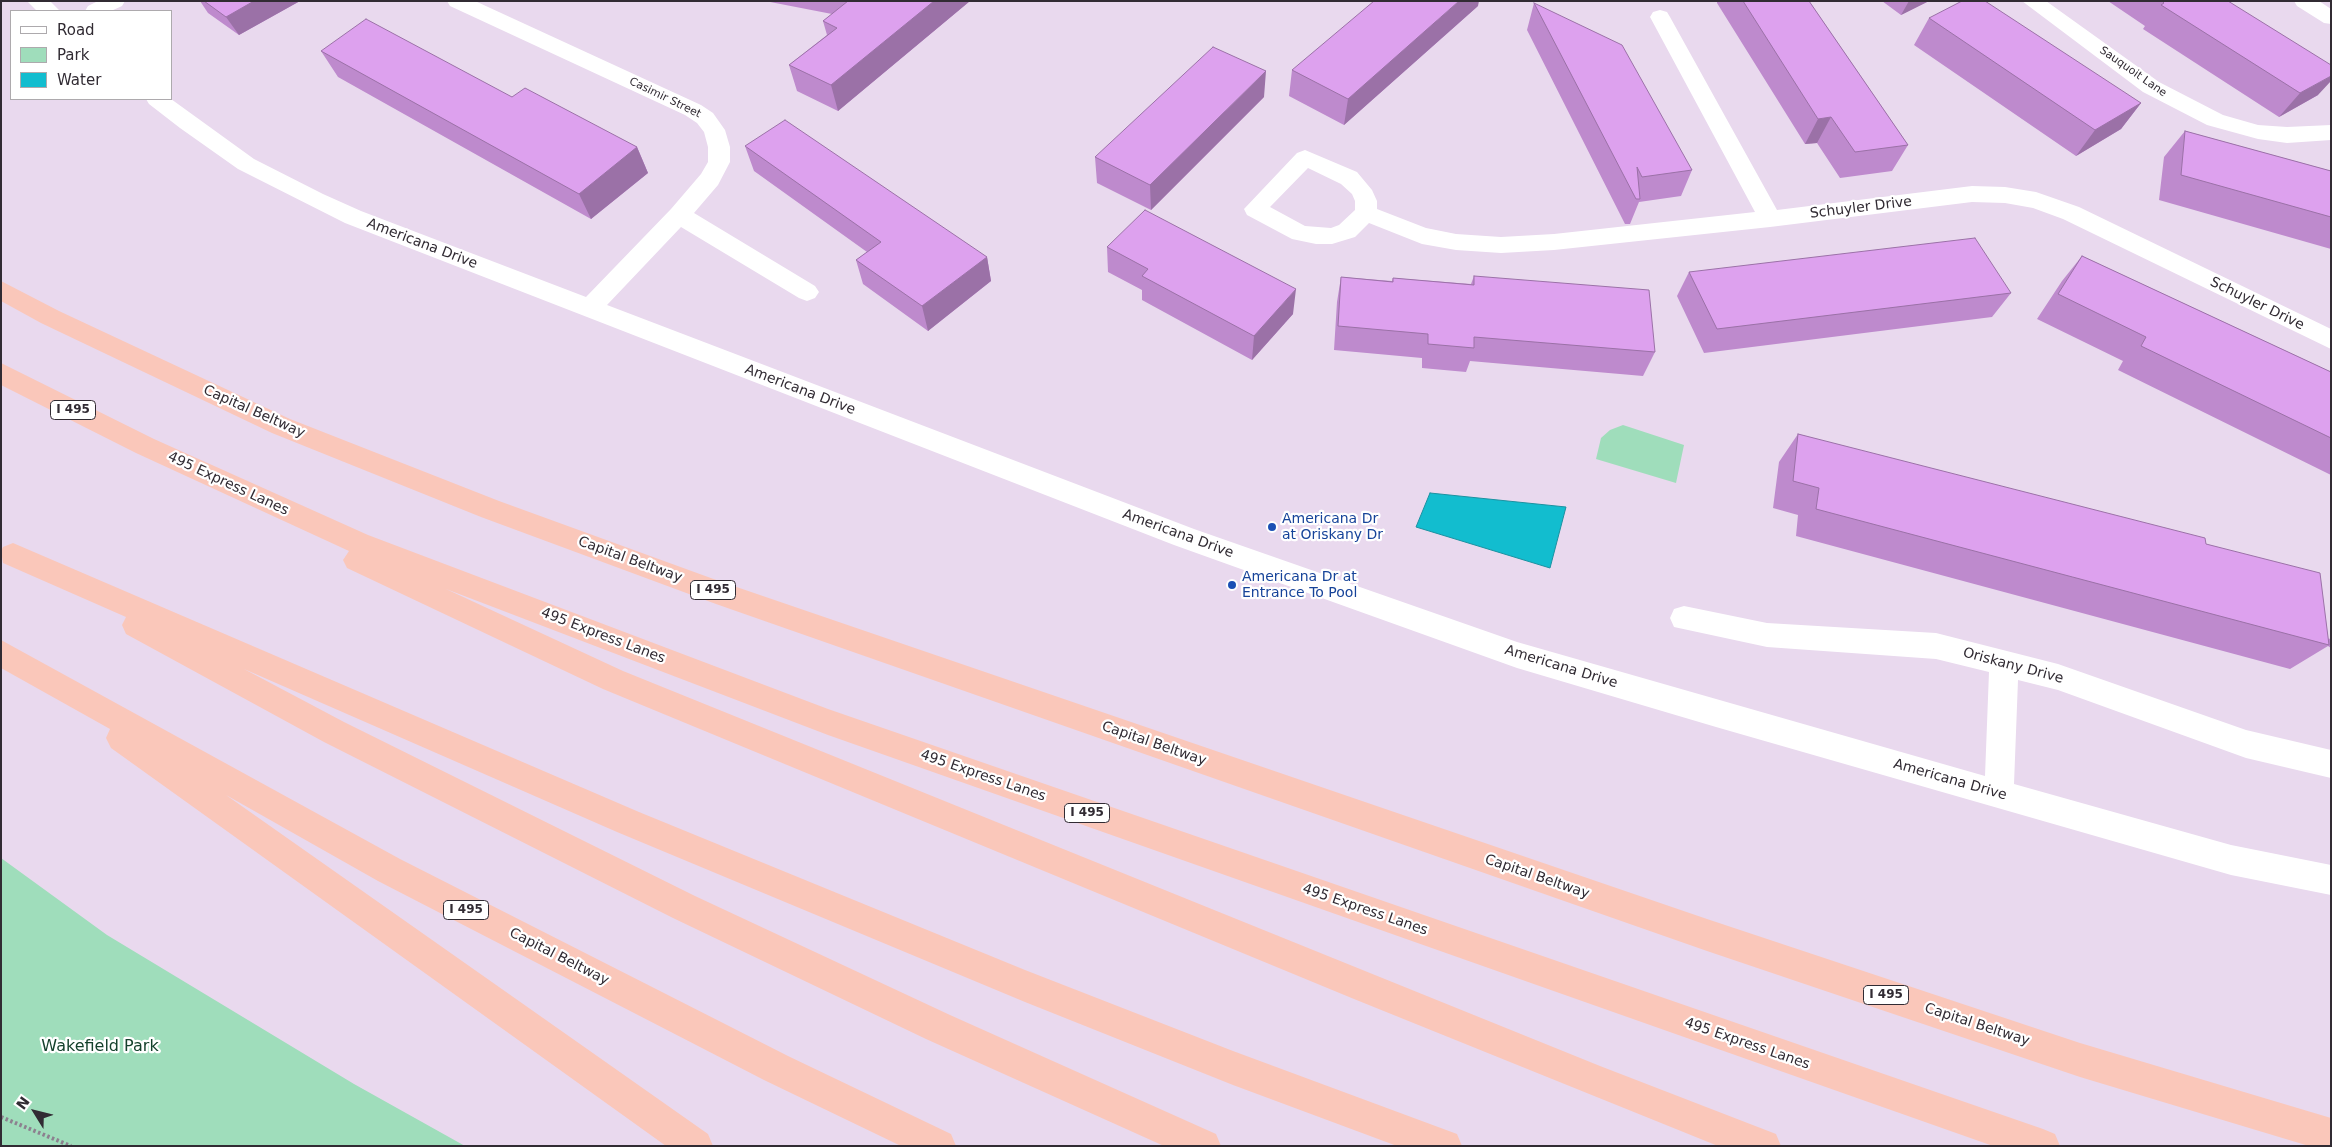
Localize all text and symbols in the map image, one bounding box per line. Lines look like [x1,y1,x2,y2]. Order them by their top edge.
legend [10,10,172,100]
text: Road [57,21,95,39]
street label: Sauquoit Lane [2097,44,2169,100]
text: Park [57,46,89,64]
text: Water [57,71,101,89]
street label: Casimir Street [627,75,703,121]
street label: Schuyler Drive [1809,193,1913,223]
street label: Americana Drive [364,215,480,273]
street label: Schuyler Drive [2207,274,2307,334]
street label: Americana Drive [742,361,858,419]
street label: Capital Beltway [201,382,307,442]
road number: I 495 [50,400,96,420]
street label: 495 Express Lanes [165,449,291,519]
street label: Americana Drive [1120,506,1236,562]
place label: Americana Dr at Oriskany Dr [1282,511,1383,544]
marker: Americana Dr at Oriskany Dr [1266,521,1278,533]
street label: Capital Beltway [576,533,684,587]
place label: Americana Dr at Entrance To Pool [1242,569,1357,602]
marker: Americana Dr at Entrance To Pool [1226,579,1238,591]
road number: I 495 [690,580,736,600]
street label: 495 Express Lanes [539,605,667,667]
street label: Americana Drive [1503,642,1619,692]
street label: Oriskany Drive [1961,645,2065,687]
street label: Capital Beltway [1100,718,1208,770]
street label: 495 Express Lanes [918,747,1048,805]
street label: Americana Drive [1891,756,2009,804]
road number: I 495 [1064,804,1110,822]
street label: Capital Beltway [1483,851,1591,903]
street label: 495 Express Lanes [1300,881,1430,939]
road number: I 495 [444,900,488,920]
street label: Capital Beltway [506,925,612,989]
road number: I 495 [1864,986,1908,1004]
street label: Capital Beltway [1922,1000,2032,1050]
street label: 495 Express Lanes [1682,1015,1812,1073]
park label: Wakefield Park [41,1037,159,1057]
north arrow [10,1087,60,1137]
text: N [13,1094,33,1113]

